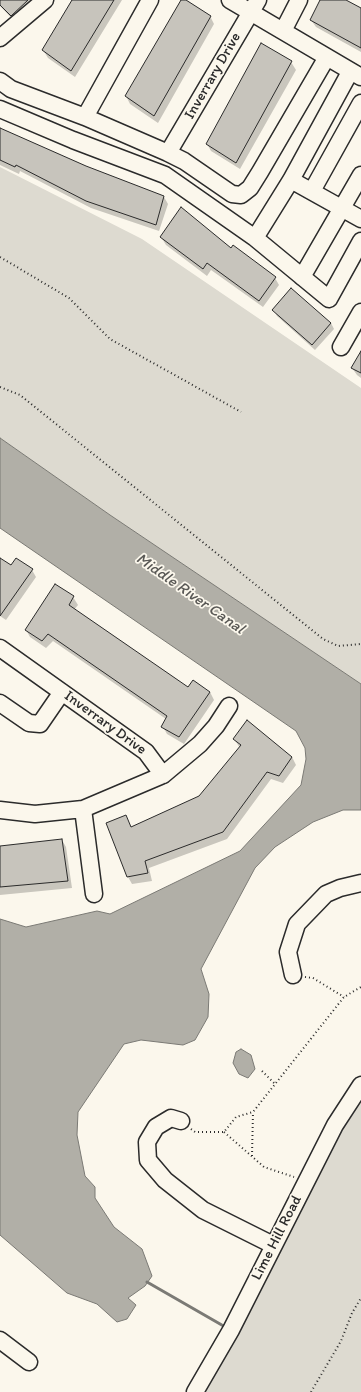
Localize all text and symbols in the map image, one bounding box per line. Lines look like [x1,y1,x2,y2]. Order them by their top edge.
street label: Inverrary Drive [181,29,245,123]
water label: Middle River Canal [132,549,248,639]
street label: Inverrary Drive [60,687,150,759]
street label: Lime Hill Road [248,1193,306,1283]

